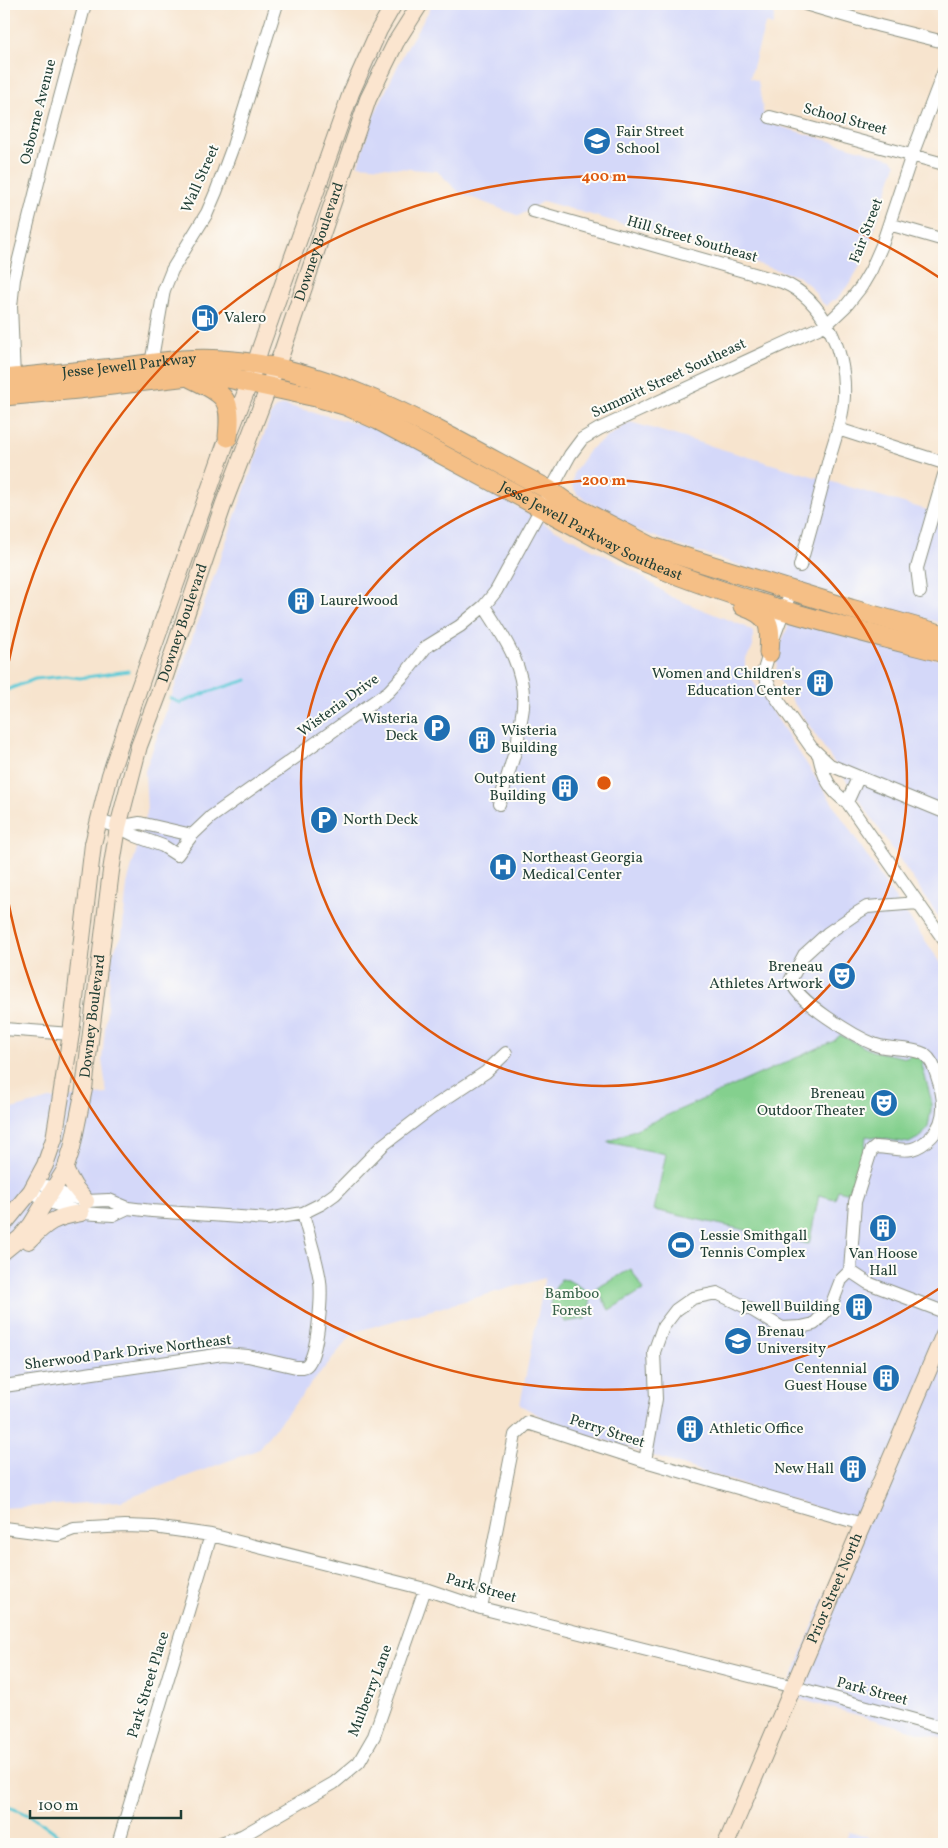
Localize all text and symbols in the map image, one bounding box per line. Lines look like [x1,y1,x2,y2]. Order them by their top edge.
street label: Osborne Avenue [16,57,62,167]
street label: School Street [801,99,889,141]
place label: Fair Street School [616,122,684,160]
school or university icon: Fair Street School [582,126,612,156]
street label: Wall Street [177,141,225,217]
text: 400 m [582,167,627,188]
street label: Downey Boulevard [289,180,349,304]
street label: Fair Street [845,195,889,267]
street label: Hill Street Southeast [624,211,760,269]
fuel station icon: Valero [190,303,220,333]
place label: Valero [224,308,266,329]
street label: Summitt Street Southeast [588,334,750,424]
street label: Jesse Jewell Parkway [61,349,197,384]
text: 200 m [582,471,626,492]
street label: Jesse Jewell Parkway Southeast [496,477,685,586]
street label: Downey Boulevard [153,561,213,685]
building icon: Laurelwood [286,586,316,616]
place label: Laurelwood [320,591,398,612]
place label: Women and Children's Education Center [652,664,801,702]
building icon: Women and Children's Education Center [805,668,835,698]
street label: Wisteria Drive [294,669,384,743]
place label: Wisteria Deck [362,709,418,747]
parking icon: Wisteria Deck [422,713,452,743]
place label: Wisteria Building [501,721,558,759]
building icon: Wisteria Building [467,725,497,755]
place label: Outpatient Building [474,769,546,807]
building icon: Outpatient Building [550,773,580,803]
centre of rings [595,774,613,792]
parking icon: North Deck [309,805,339,835]
place label: North Deck [343,810,418,831]
place label: Northeast Georgia Medical Center [522,848,643,886]
hospital icon: Northeast Georgia Medical Center [488,852,518,882]
street label: Downey Boulevard [75,953,111,1079]
place label: Breneau Athletes Artwork [709,957,823,995]
theatre icon: Breneau Athletes Artwork [827,961,857,991]
place label: Breneau Outdoor Theater [757,1084,865,1122]
theatre icon: Breneau Outdoor Theater [869,1088,899,1118]
building icon: Van Hoose Hall [868,1213,898,1243]
place label: Lessie Smithgall Tennis Complex [700,1226,807,1264]
sports icon: Lessie Smithgall Tennis Complex [666,1230,696,1260]
place label: Van Hoose Hall [848,1244,918,1282]
park label: Bamboo Forest [545,1284,599,1322]
building icon: Jewell Building [844,1292,874,1322]
place label: Jewell Building [741,1297,840,1318]
place label: Brenau University [757,1322,826,1360]
school or university icon: Brenau University [723,1326,753,1356]
street label: Sherwood Park Drive Northeast [23,1330,233,1376]
place label: Centennial Guest House [785,1359,867,1397]
building icon: Centennial Guest House [871,1363,901,1393]
street label: Perry Street [567,1410,647,1454]
building icon: Athletic Office [675,1414,705,1444]
place label: Athletic Office [709,1419,804,1440]
building icon: New Hall [838,1454,868,1484]
place label: New Hall [774,1459,834,1480]
street label: Prior Street North [802,1530,868,1647]
street label: Park Street [443,1569,519,1609]
street label: Park Street Place [123,1629,175,1741]
street label: Mulberry Lane [344,1642,398,1740]
street label: Park Street [834,1672,910,1712]
scale bar [30,1788,181,1820]
text: 100 m [38,1796,78,1817]

